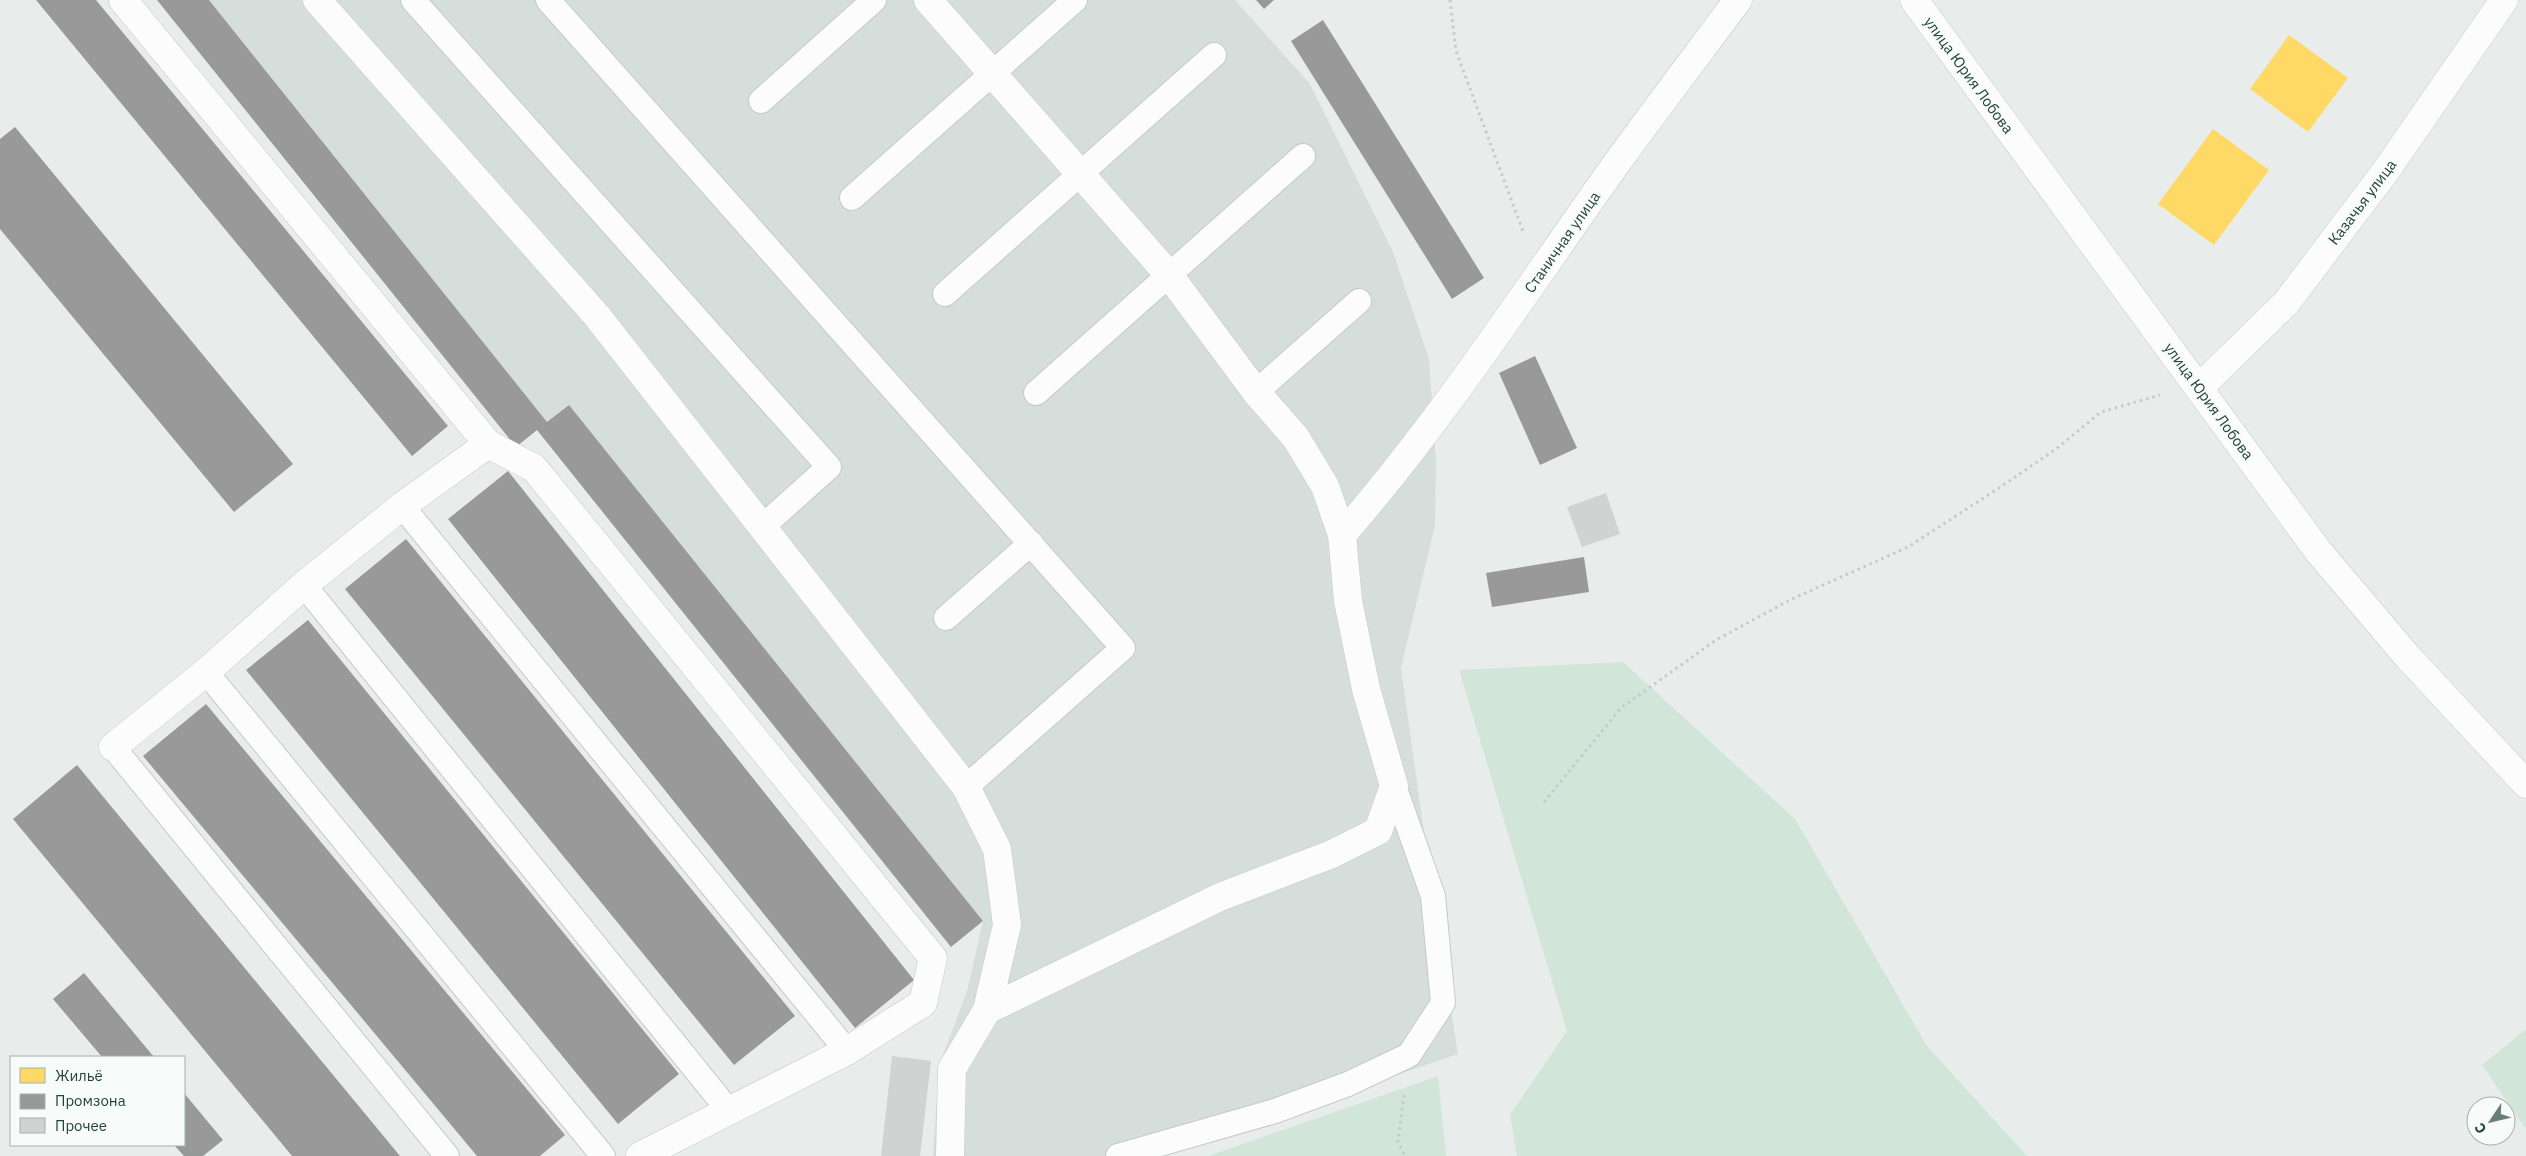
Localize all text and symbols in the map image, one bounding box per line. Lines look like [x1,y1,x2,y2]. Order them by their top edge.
street label: улица Юрия Лобова [1920,13,2018,137]
street label: Казачья улица [2324,155,2400,249]
street label: Станичная улица [1520,187,1604,297]
street label: улица Юрия Лобова [2160,339,2258,463]
legend [10,1056,185,1146]
text: Жильё [55,1066,103,1085]
text: Промзона [55,1091,126,1110]
north arrow [2466,1096,2516,1146]
text: Прочее [55,1116,107,1135]
text: С [2470,1120,2490,1137]

